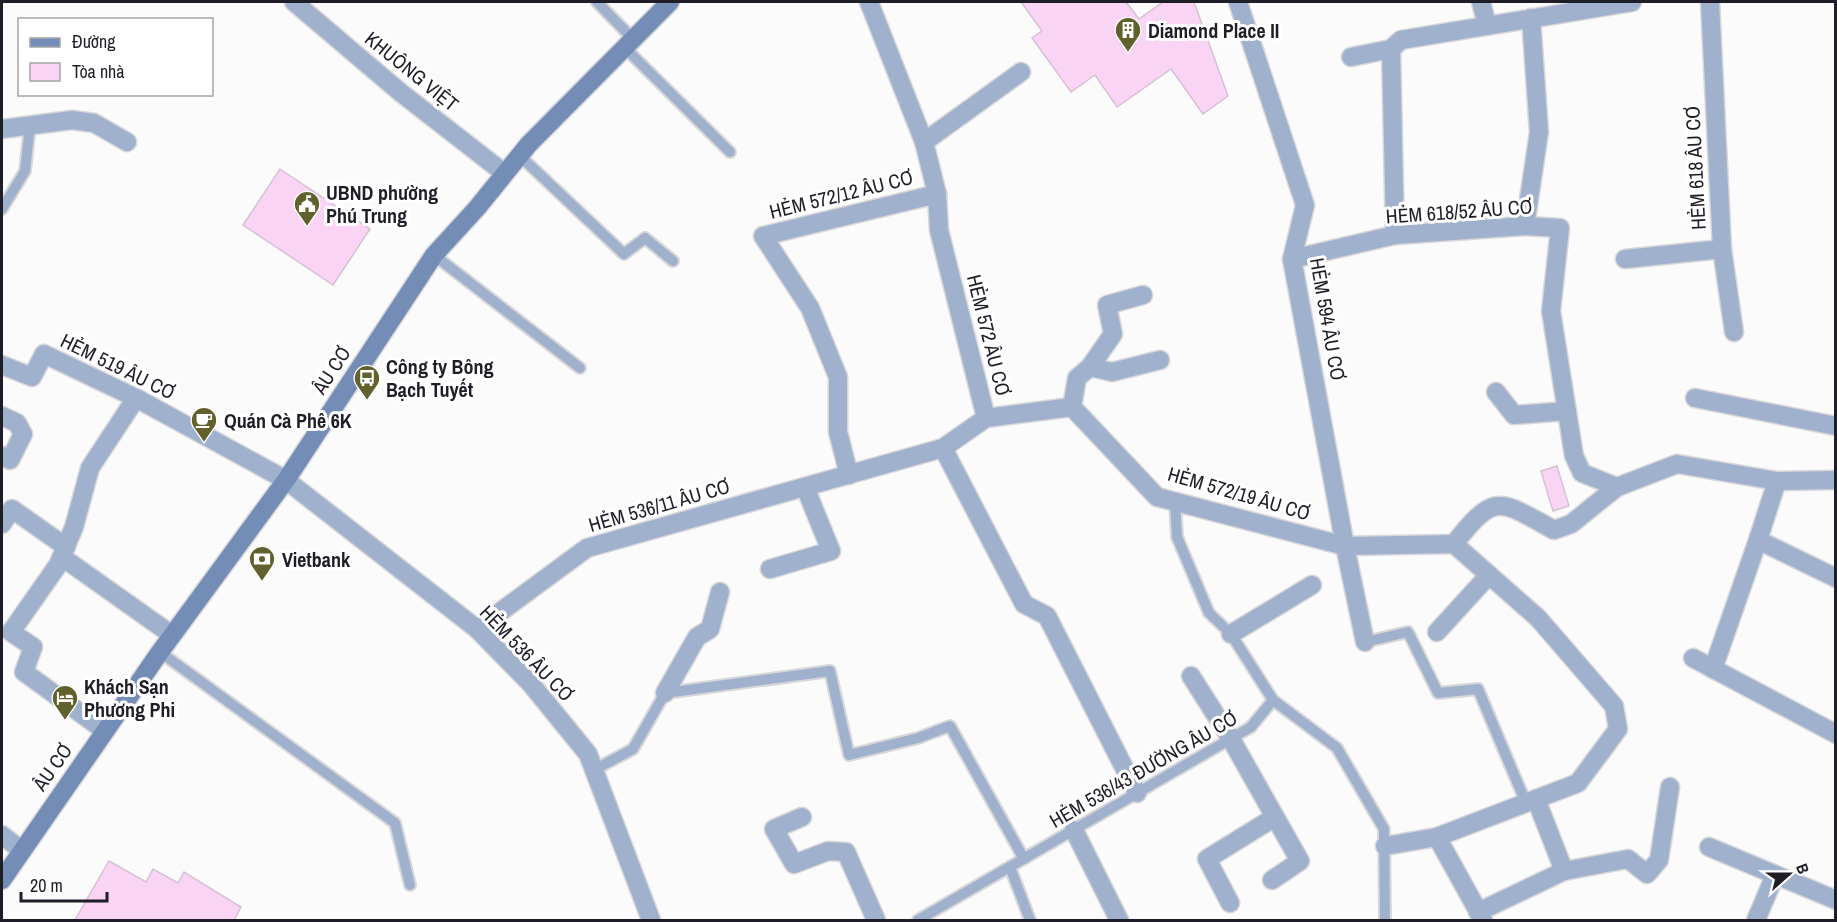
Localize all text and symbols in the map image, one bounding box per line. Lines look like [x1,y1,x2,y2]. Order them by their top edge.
building icon: Diamond Place II [1113,15,1143,53]
place label: Diamond Place II [1148,17,1279,44]
legend [18,18,213,96]
street label: KHUÔNG VIỆT [360,25,464,117]
text: Đường [72,29,116,54]
text: Tòa nhà [72,59,125,84]
street label: HẺM 618 ÂU CƠ [1678,105,1712,231]
street label: HẺM 572/12 ÂU CƠ [767,163,915,225]
place label: UBND phường Phú Trung [326,179,438,229]
public building icon: UBND phường Phú Trung [292,189,322,227]
street label: HẺM 618/52 ÂU CƠ [1385,192,1533,230]
street label: HẺM 594 ÂU CƠ [1304,256,1352,382]
street label: HẺM 572 ÂU CƠ [961,272,1017,398]
street label: HẺM 519 ÂU CƠ [56,327,180,405]
street label: ÂU CƠ [305,341,356,400]
place label: Công ty Bông Bạch Tuyết [386,353,494,403]
bus stop icon: Công ty Bông Bạch Tuyết [352,363,382,401]
cafe icon: Quán Cà Phê 6K [189,405,219,443]
place label: Quán Cà Phê 6K [224,407,352,434]
street label: HẺM 572/19 ÂU CƠ [1165,460,1313,526]
street label: HẺM 536/11 ÂU CƠ [585,472,733,538]
bank icon: Vietbank [247,544,277,582]
place label: Vietbank [282,546,351,573]
street label: HẺM 536 ÂU CƠ [474,599,580,707]
place label: Khách Sạn Phương Phi [84,673,175,723]
hotel icon: Khách Sạn Phương Phi [50,683,80,721]
street label: HẺM 536/43 ĐƯỜNG ÂU CƠ [1044,704,1242,834]
street label: ÂU CƠ [25,738,78,797]
north arrow [1759,844,1819,904]
text: B [1791,860,1815,877]
scale bar [21,865,106,903]
text: 20 m [30,873,63,898]

